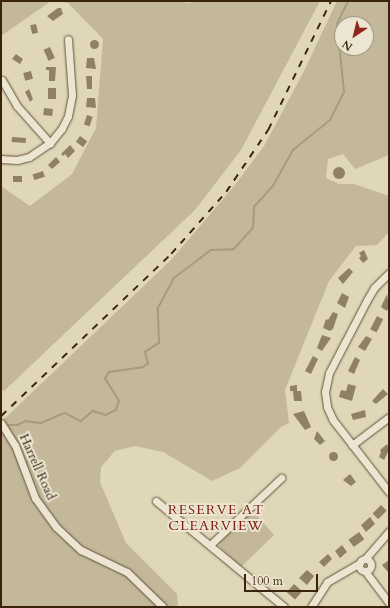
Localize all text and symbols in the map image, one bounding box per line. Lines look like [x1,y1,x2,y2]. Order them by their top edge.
north arrow [334,16,374,56]
text: N [339,37,356,54]
street label: Harrell Road [16,432,58,502]
district label: RESERVE AT CLEARVIEW [168,502,264,534]
scale bar [246,566,320,592]
text: 100 m [251,573,283,589]

